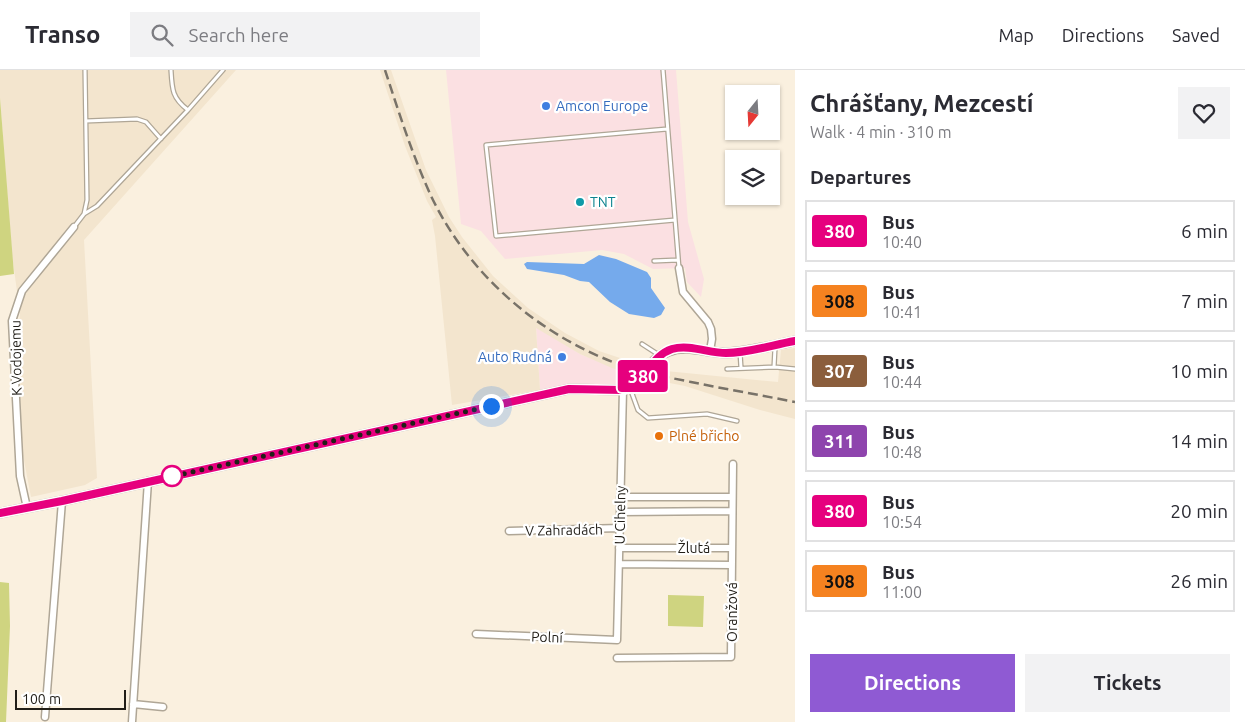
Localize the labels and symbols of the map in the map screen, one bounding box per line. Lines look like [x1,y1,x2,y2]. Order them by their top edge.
north arrow [725,85,780,140]
place label: Amcon Europe [556,98,648,114]
marker: Amcon Europe [540,100,552,112]
place label: TNT [590,194,616,210]
marker: TNT [574,196,586,208]
street label: K Vodojemu [7,320,25,396]
place label: Auto Rudná [478,349,552,365]
marker: Auto Rudná [556,351,568,363]
line badge: 380 [614,360,672,392]
your location [479,394,504,419]
place label: Plné břicho [669,428,740,444]
marker: Plné břicho [653,430,665,442]
unlabelled marker [161,465,183,487]
street label: U Cihelny [611,485,629,545]
street label: V Zahradách [525,521,603,539]
street label: Žlutá [678,539,710,556]
street label: Oranžová [724,582,740,642]
street label: Polní [531,628,564,646]
scale bar [15,687,126,710]

